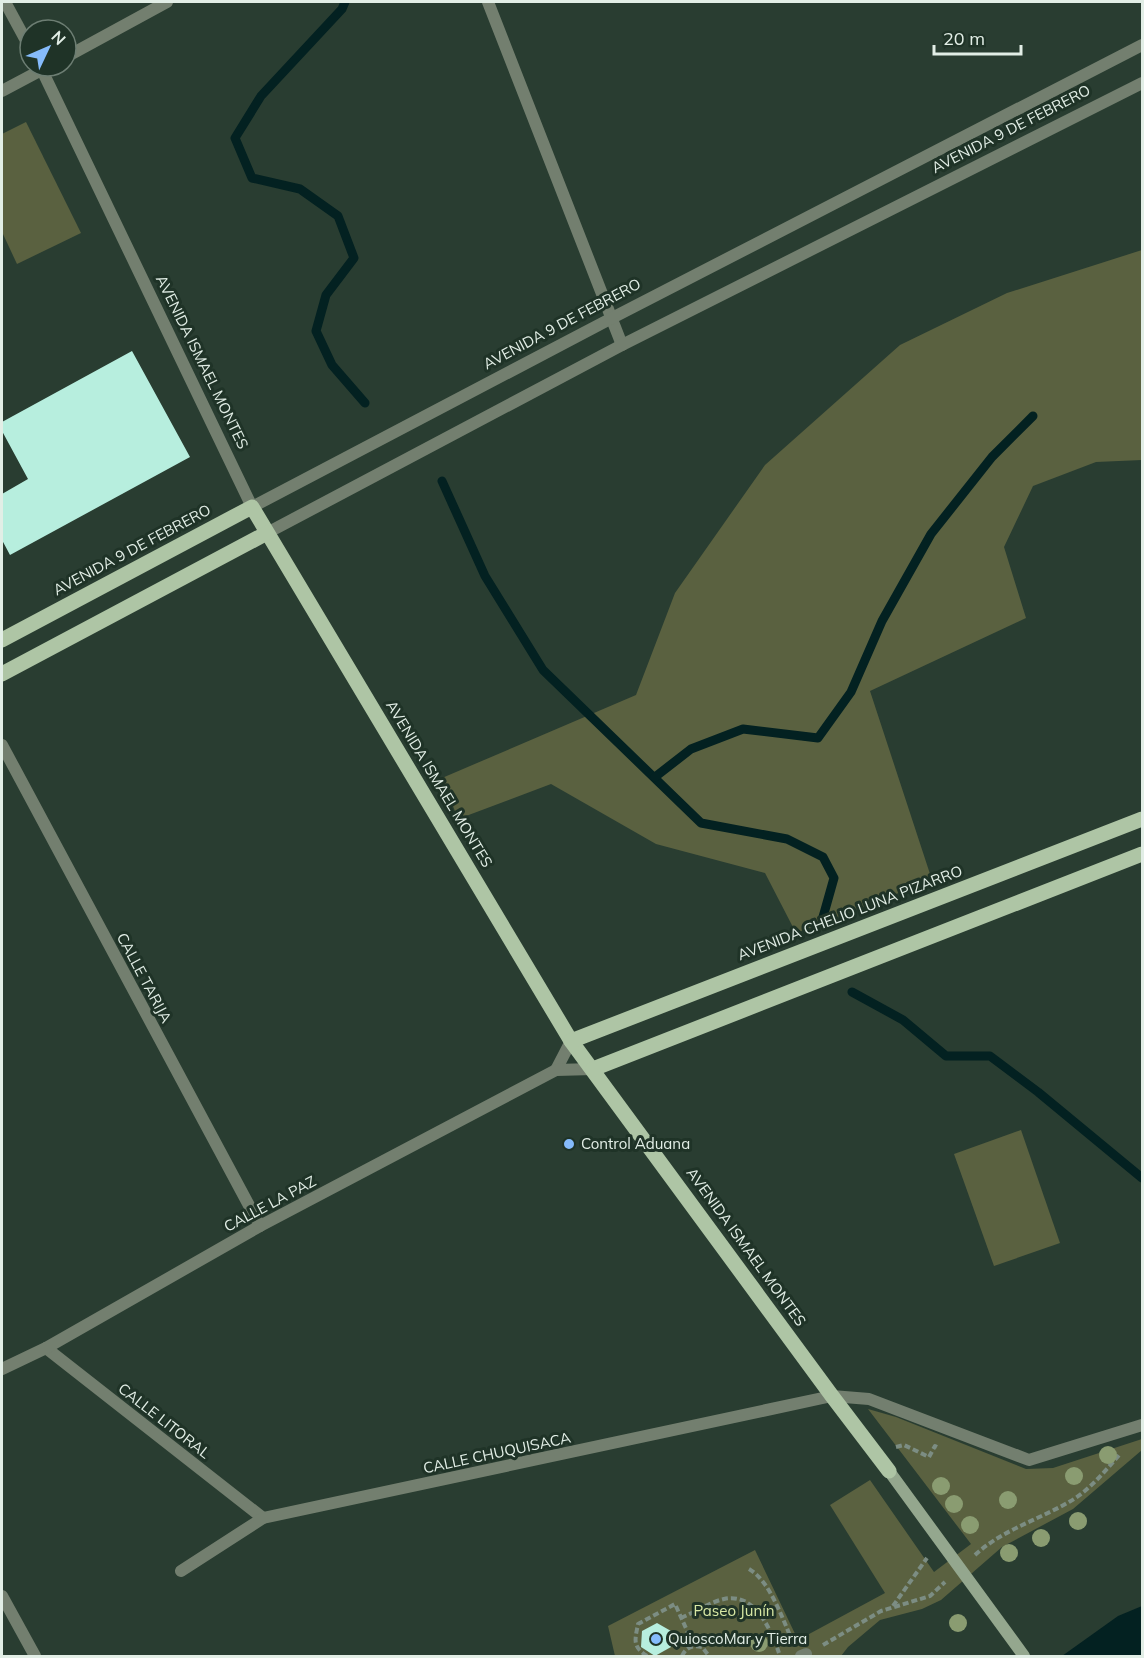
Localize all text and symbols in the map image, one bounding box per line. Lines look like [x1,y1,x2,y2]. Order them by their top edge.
north arrow [18,18,78,78]
scale bar [934,18,1021,56]
text: N [47,26,70,49]
text: 20 m [943,27,985,50]
street label: AVENIDA 9 DE FEBRERO [928,80,1093,177]
street label: AVENIDA ISMAEL MONTES [152,272,253,452]
street label: AVENIDA 9 DE FEBRERO [480,274,644,373]
street label: AVENIDA 9 DE FEBRERO [50,500,214,599]
street label: AVENIDA ISMAEL MONTES [382,697,497,871]
street label: AVENIDA CHELIO LUNA PIZARRO [735,861,965,964]
street label: CALLE TARIJA [113,929,176,1026]
place label: Control Aduana [581,1134,690,1153]
marker: Control Aduana [562,1137,576,1151]
street label: AVENIDA ISMAEL MONTES [682,1164,810,1330]
street label: CALLE LA PAZ [221,1171,319,1236]
street label: CALLE LITORAL [115,1379,214,1462]
street label: CALLE CHUQUISACA [421,1428,572,1477]
park label: Paseo Junín [693,1601,775,1620]
place label: QuioscoMar y Tierra [668,1629,807,1648]
marker: QuioscoMar y Tierra [649,1632,663,1646]

